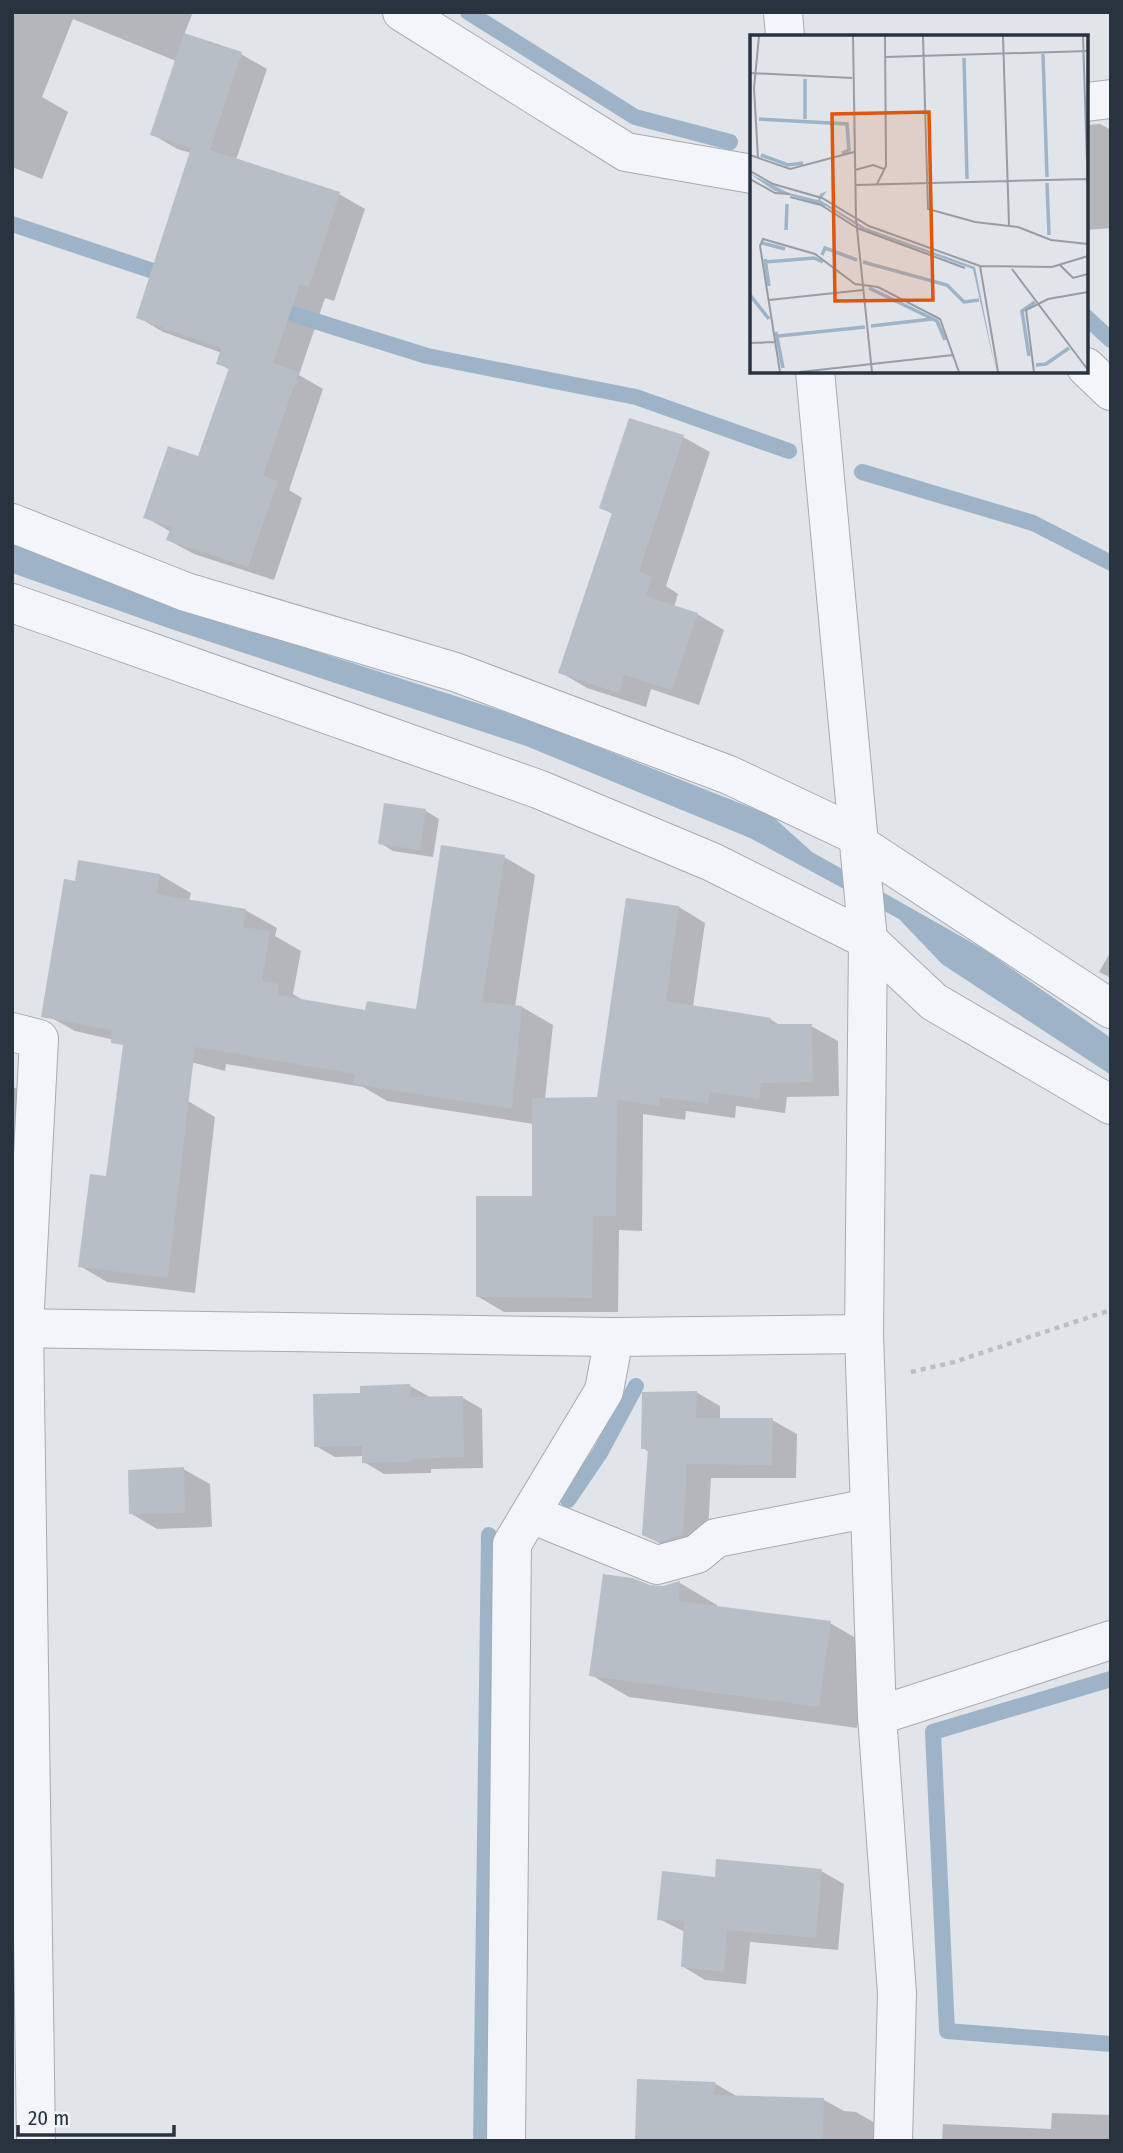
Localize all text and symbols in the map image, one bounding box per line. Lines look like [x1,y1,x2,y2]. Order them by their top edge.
inset map [750,35,1088,373]
scale bar [18,2094,173,2138]
text: 20 m [28,2105,69,2131]

